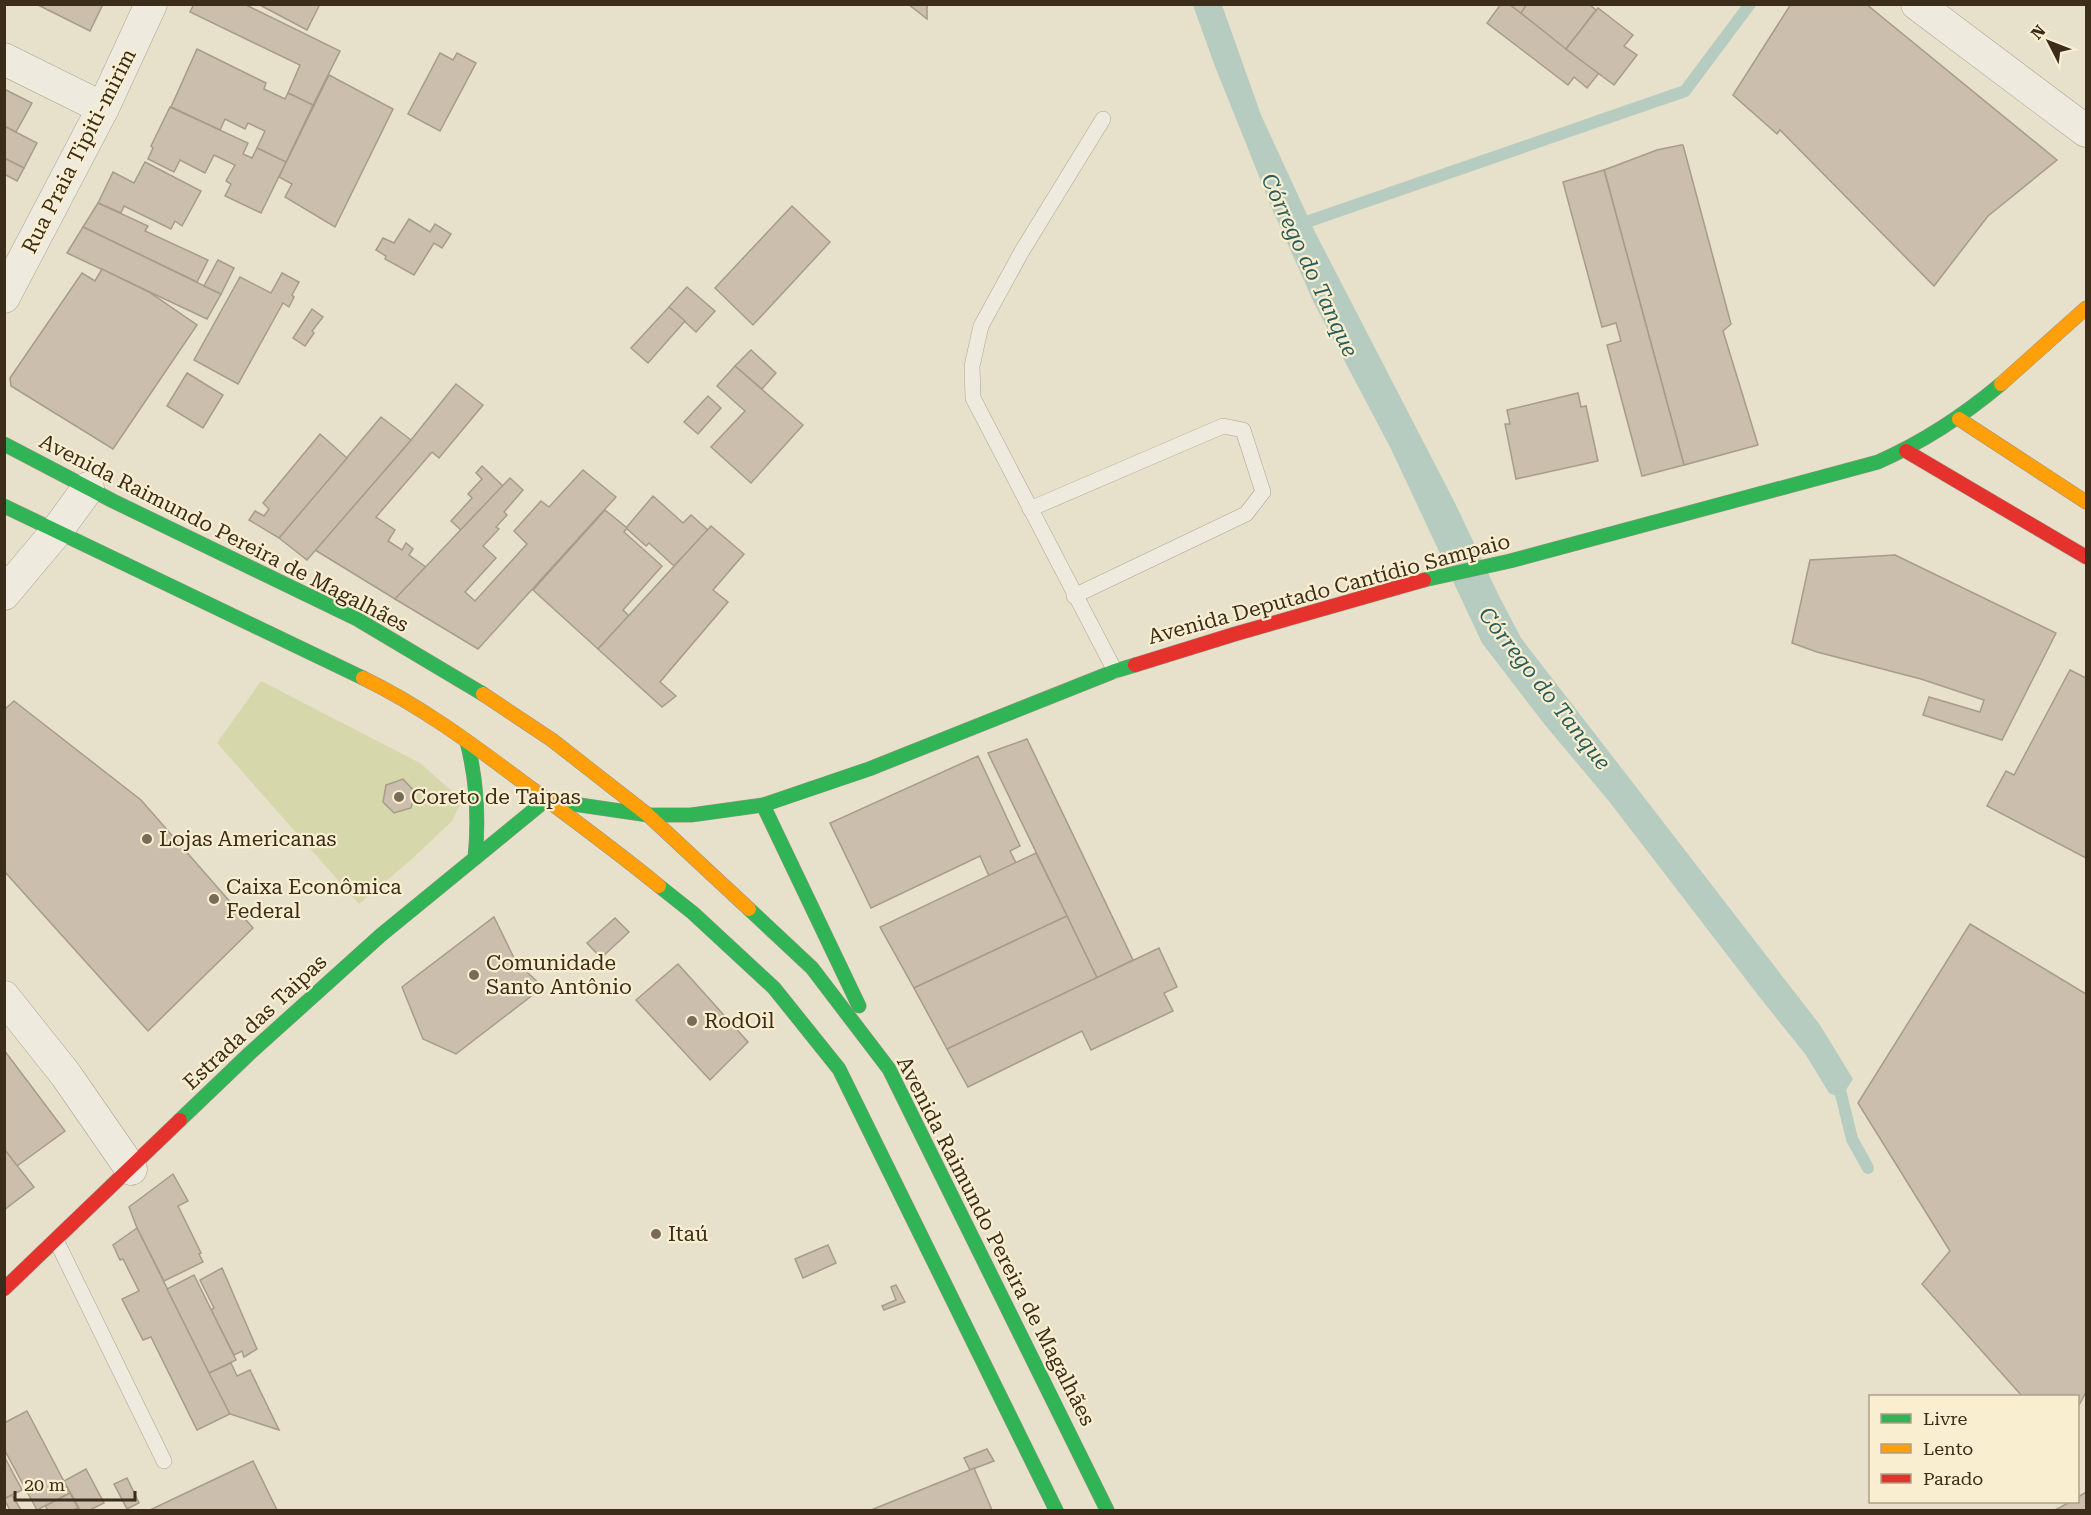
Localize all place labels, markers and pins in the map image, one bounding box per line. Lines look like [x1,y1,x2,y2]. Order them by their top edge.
place label: Coreto de Taipas [411,785,581,809]
marker: Coreto de Taipas [392,790,406,804]
place label: Lojas Americanas [159,827,337,851]
marker: Lojas Americanas [140,832,154,846]
place label: Caixa Econômica Federal [226,875,402,923]
marker: Caixa Econômica Federal [207,892,221,906]
place label: Comunidade Santo Antônio [486,951,632,999]
marker: Comunidade Santo Antônio [467,968,481,982]
place label: RodOil [704,1009,775,1033]
marker: RodOil [685,1014,699,1028]
place label: Itaú [668,1222,708,1246]
marker: Itaú [649,1227,663,1241]

